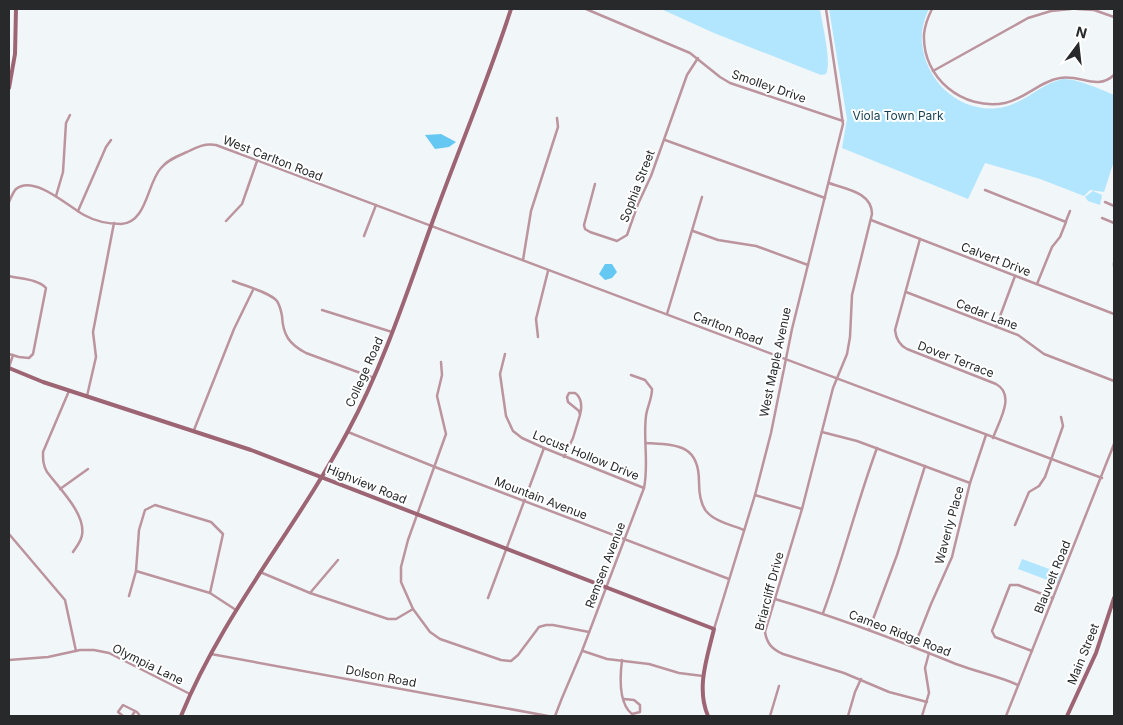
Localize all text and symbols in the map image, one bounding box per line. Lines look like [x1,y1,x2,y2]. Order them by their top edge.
north arrow [1053,20,1103,70]
text: N [1074,22,1089,42]
street label: Smolley Drive [730,66,808,106]
park label: Viola Town Park [852,108,944,123]
street label: West Carlton Road [221,132,325,184]
street label: Sophia Street [616,148,658,224]
street label: Calvert Drive [959,239,1033,279]
street label: Cedar Lane [954,295,1020,333]
street label: West Maple Avenue [756,306,794,418]
street label: Carlton Road [691,308,765,348]
street label: College Road [342,334,386,410]
street label: Dover Terrace [916,338,996,380]
street label: Locust Hollow Drive [531,427,641,483]
street label: Highview Road [325,461,409,507]
street label: Mountain Avenue [492,473,590,523]
street label: Waverly Place [931,484,967,566]
street label: Remsen Avenue [582,520,628,610]
street label: Blauvelt Road [1031,538,1073,616]
street label: Briarcliff Drive [751,550,787,632]
street label: Cameo Ridge Road [847,607,953,659]
street label: Main Street [1064,621,1102,687]
street label: Olympia Lane [110,640,186,688]
street label: Dolson Road [344,662,418,690]

